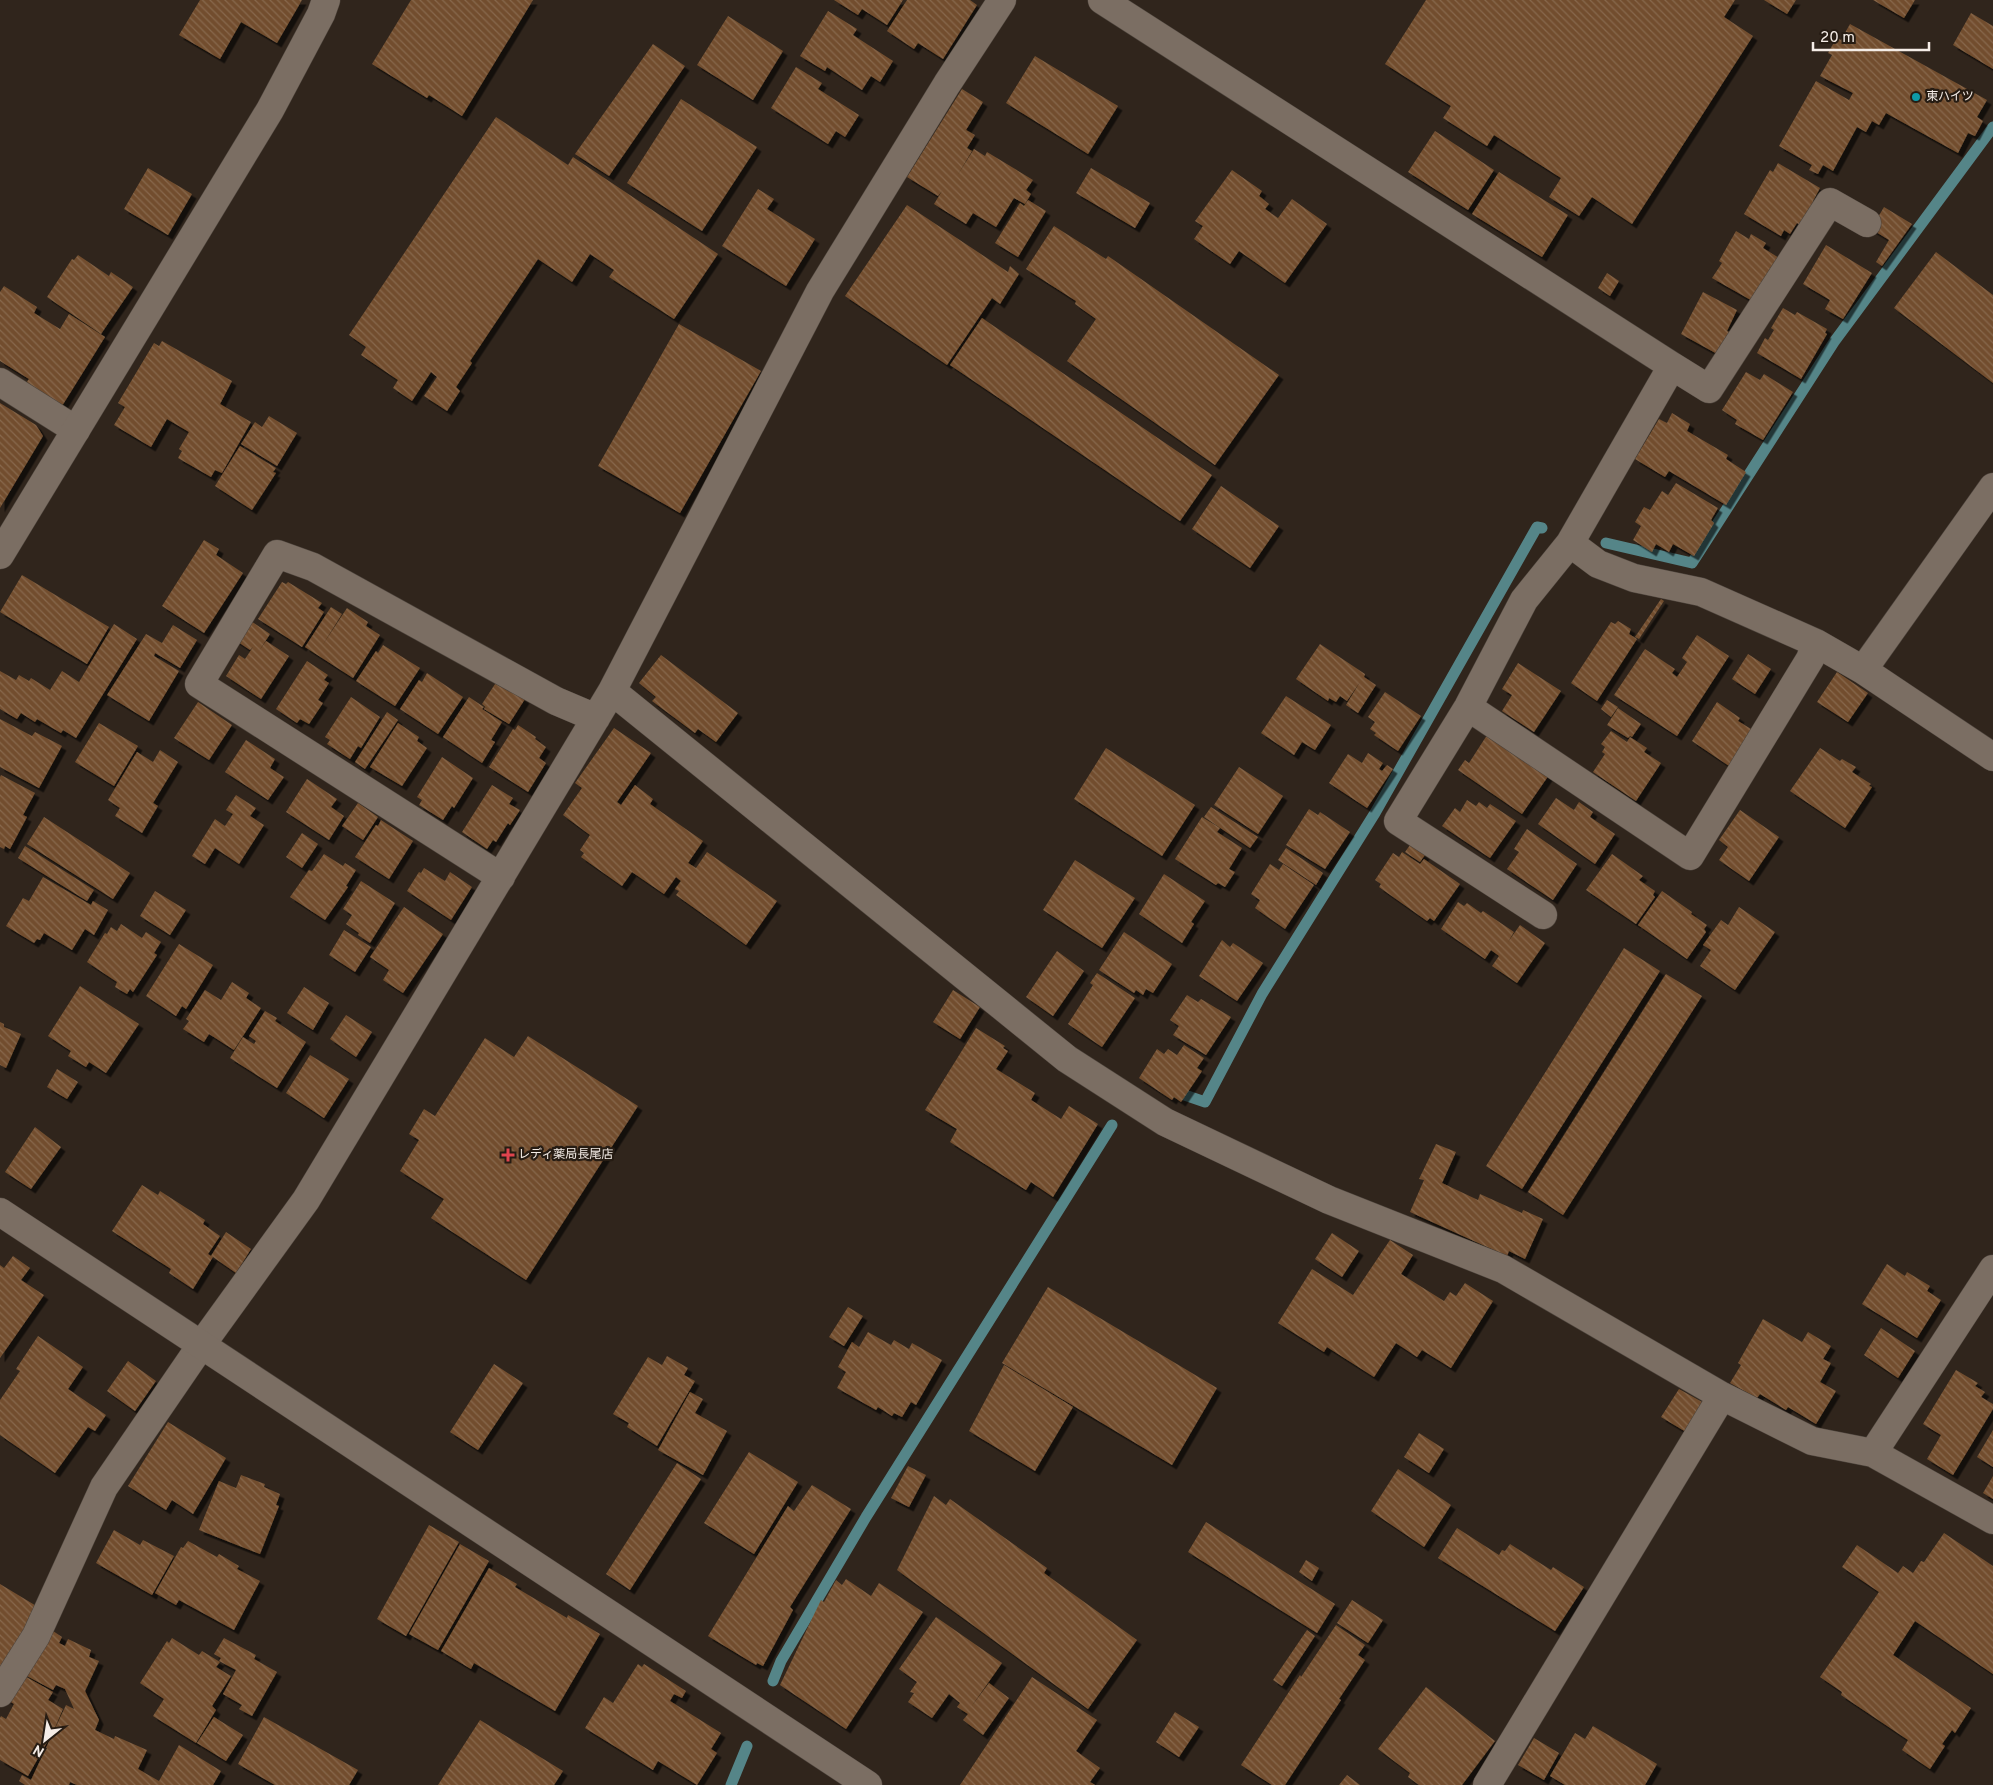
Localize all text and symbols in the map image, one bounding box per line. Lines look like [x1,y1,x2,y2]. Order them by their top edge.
scale bar [1813,20,1929,52]
text: 20 m [1820,29,1855,48]
place label: 東ハイツ [1926,89,1974,105]
marker: 東ハイツ [1910,91,1922,103]
place label: レディ薬局長尾店 [518,1147,613,1163]
marker: レディ薬局長尾店 [502,1149,514,1161]
north arrow [20,1715,70,1765]
text: N [31,1740,48,1760]

